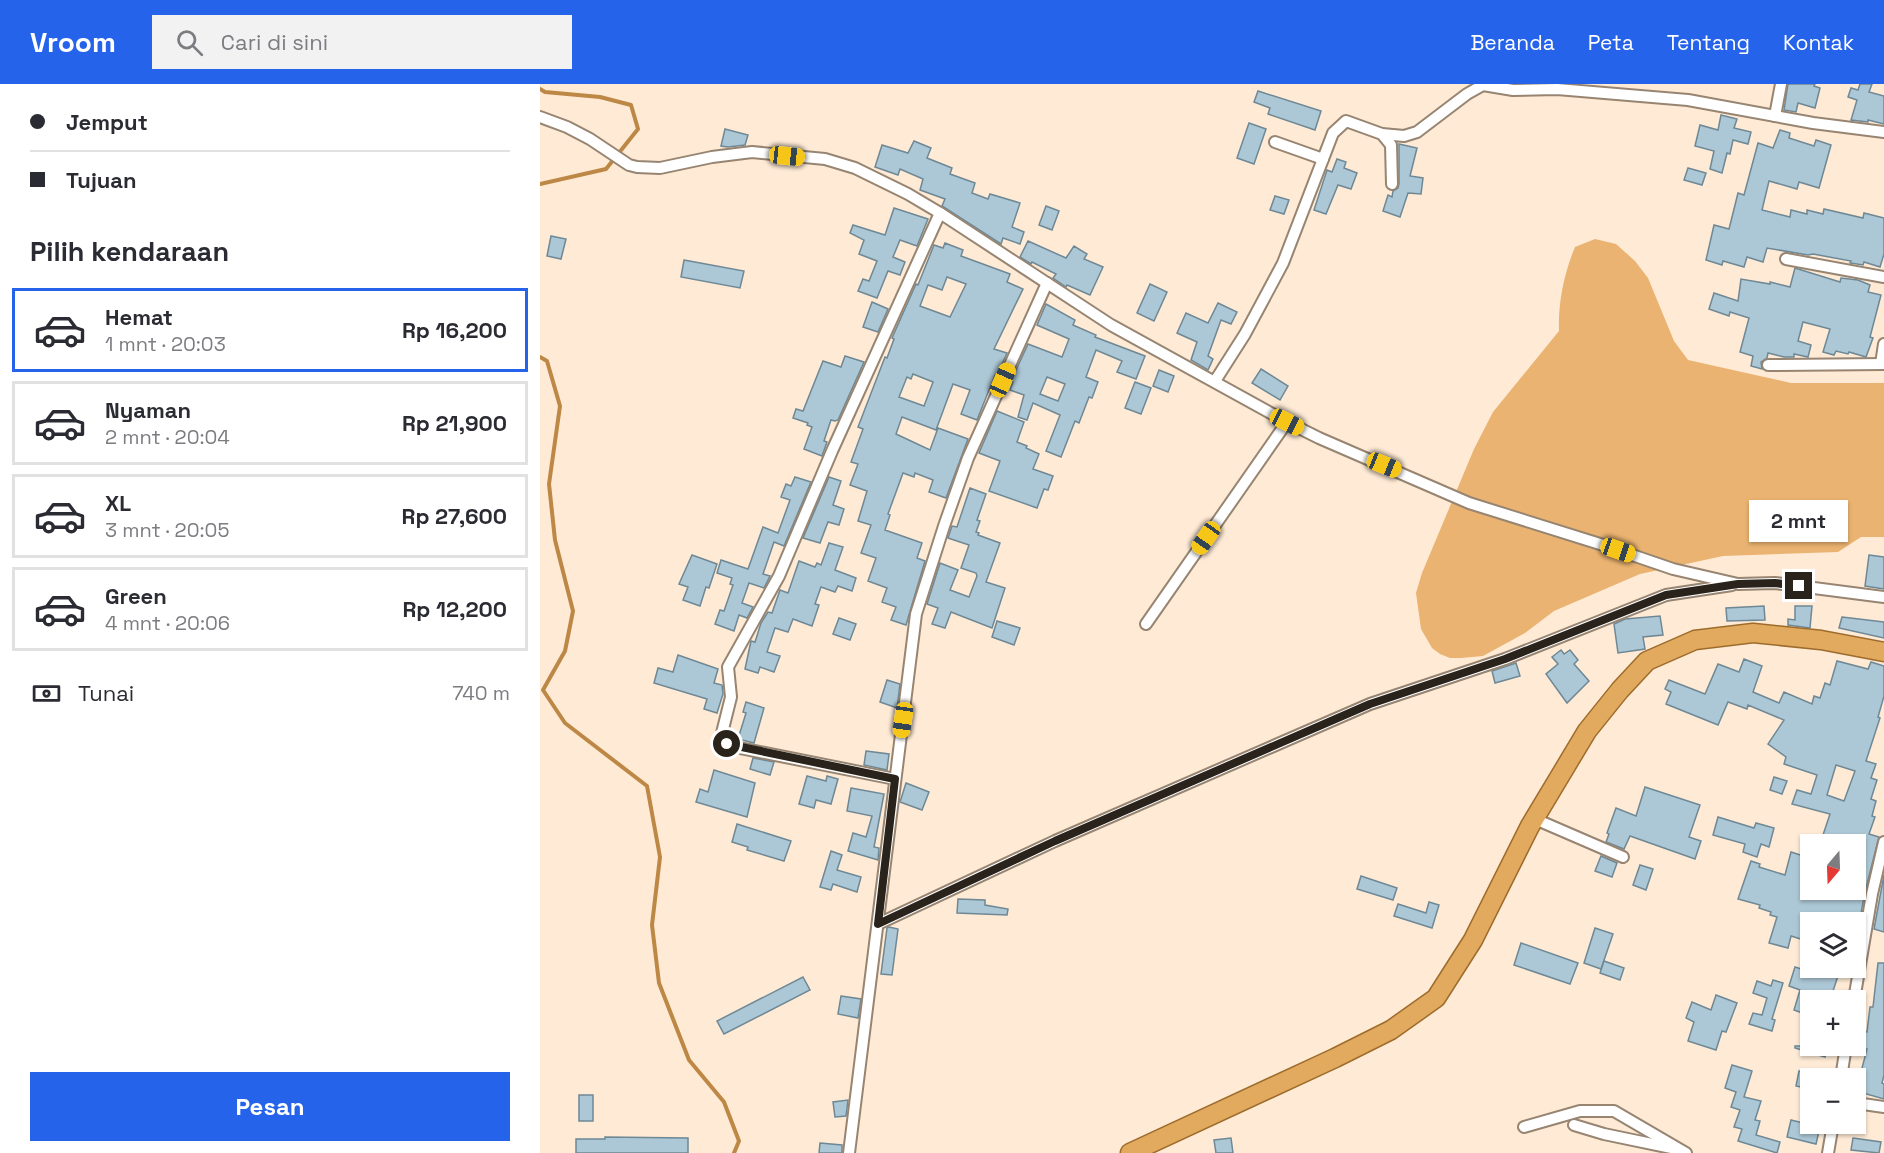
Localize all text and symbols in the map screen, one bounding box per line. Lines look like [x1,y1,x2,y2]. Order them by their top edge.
search box [152,15,572,69]
text: Vroom [30,24,116,60]
icon: search [173,26,206,59]
text: Cari di sini [221,28,328,56]
text: Beranda [1470,29,1555,56]
text: Peta [1588,29,1634,56]
text: Tentang [1667,29,1750,56]
text: Kontak [1783,29,1854,56]
text: Jemput [66,108,148,136]
car [768,145,806,167]
text: Tujuan [66,166,137,194]
text: Pilih kendaraan [30,234,229,269]
icon: car [33,303,87,357]
text: Hemat [105,303,173,331]
text: Rp 16,200 [402,316,507,344]
text: 1 mnt · 20:03 [105,331,226,357]
car [987,360,1019,400]
icon: car [33,396,87,450]
text: Nyaman [105,396,191,424]
car [1267,406,1307,438]
text: Rp 21,900 [402,409,507,437]
text: 2 mnt · 20:04 [105,424,230,450]
car [1364,450,1404,480]
icon: car [33,489,87,543]
text: XL [105,489,131,517]
callout: 2 mnt [1750,499,1848,541]
text: Rp 27,600 [402,502,507,530]
text: 2 mnt [1771,508,1826,534]
text: 3 mnt · 20:05 [105,517,229,543]
car [1188,518,1224,558]
car [1598,536,1638,564]
route end [1785,572,1812,599]
icon: car [33,582,87,636]
text: Green [105,582,167,610]
text: Rp 12,200 [402,595,507,623]
text: 4 mnt · 20:06 [105,610,230,636]
icon: cash [30,677,63,710]
text: Tunai [78,679,134,707]
text: 740 m [452,680,510,706]
car [892,701,914,739]
route start [713,730,740,757]
north arrow [1800,834,1866,900]
map controls [1800,834,1866,1134]
button: layers [1800,912,1866,978]
button: + [1800,990,1866,1056]
button: − [1800,1068,1866,1134]
button: Pesan [30,1072,510,1141]

